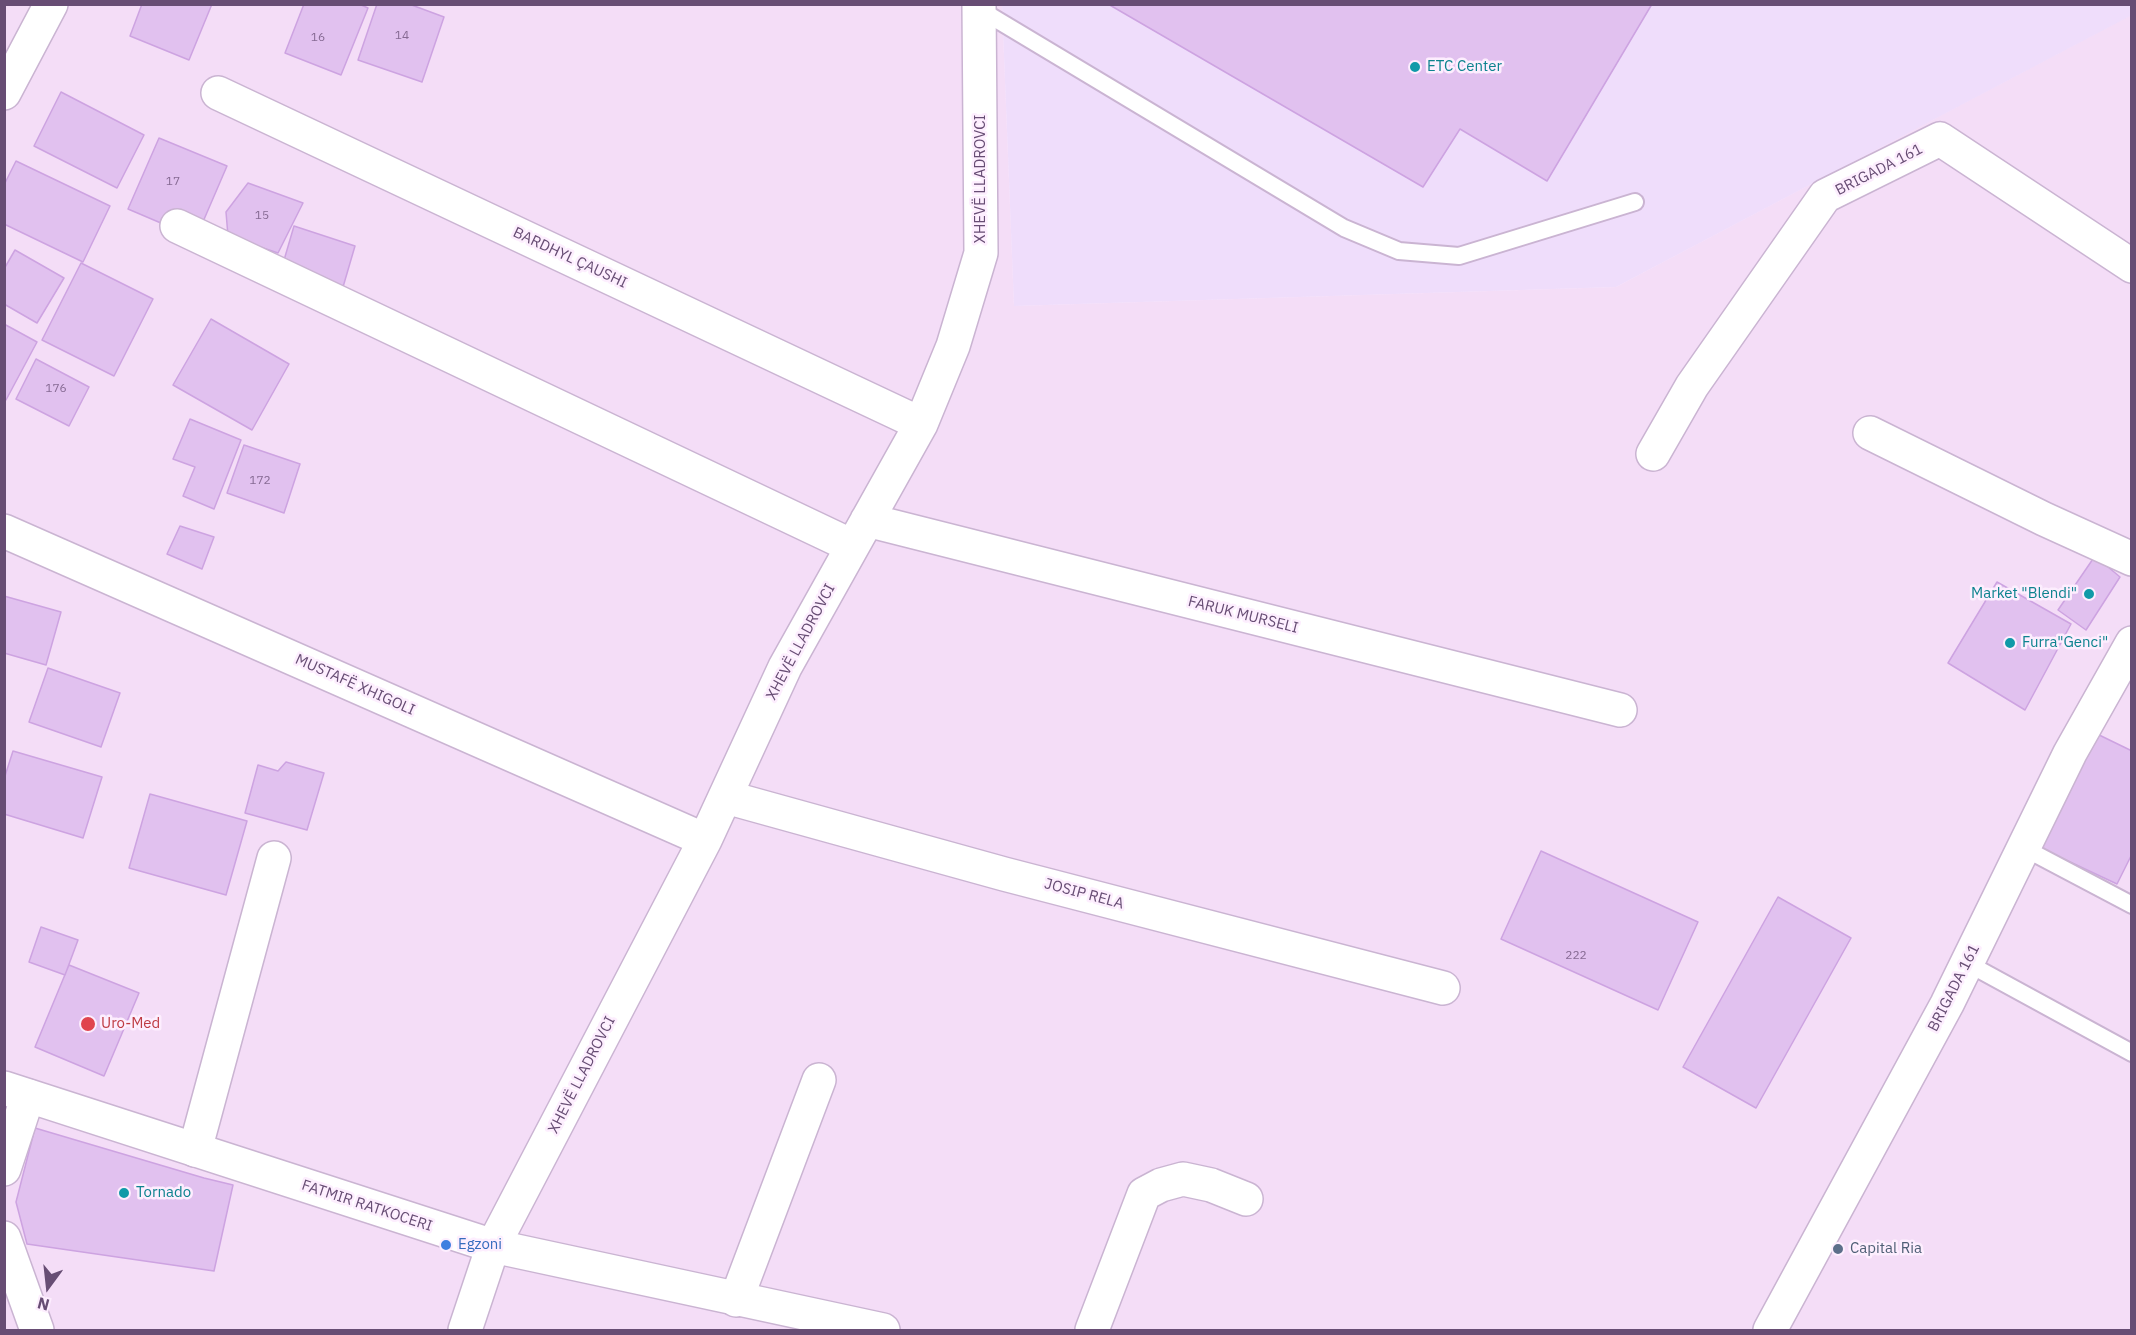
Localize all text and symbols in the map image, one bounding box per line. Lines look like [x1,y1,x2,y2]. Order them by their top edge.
house number: 14 [395,29,409,43]
house number: 16 [311,31,325,45]
place label: ETC Center [1427,58,1502,76]
marker: ETC Center [1408,60,1422,74]
street label: XHEVË LLADROVCI [972,115,990,243]
street label: BRIGADA 161 [1832,140,1926,200]
house number: 17 [166,175,180,189]
house number: 15 [255,209,269,223]
street label: BARDHYL ÇAUSHI [510,224,630,292]
house number: 176 [45,382,67,396]
house number: 172 [249,474,271,488]
street label: XHEVË LLADROVCI [763,581,839,703]
place label: Market "Blendi" [1971,585,2077,603]
marker: Market "Blendi" [2082,587,2096,601]
street label: FARUK MURSELI [1186,593,1300,637]
place label: Furra"Genci" [2022,634,2108,652]
marker: Furra"Genci" [2003,636,2017,650]
street label: MUSTAFË XHIGOLI [292,651,418,719]
street label: JOSIP RELA [1042,875,1126,913]
street label: BRIGADA 161 [1924,941,1984,1035]
house number: 222 [1565,949,1587,963]
street label: XHEVË LLADROVCI [545,1013,619,1137]
marker: Uro-Med [79,1015,97,1033]
place label: Uro-Med [101,1015,160,1033]
street label: FATMIR RATKOCERI [299,1176,435,1236]
place label: Tornado [136,1184,191,1202]
marker: Tornado [117,1186,131,1200]
place label: Egzoni [458,1236,502,1254]
marker: Egzoni [439,1238,453,1252]
place label: Capital Ria [1850,1240,1922,1258]
marker: Capital Ria [1831,1242,1845,1256]
north arrow [18,1257,78,1317]
text: N [35,1293,52,1316]

